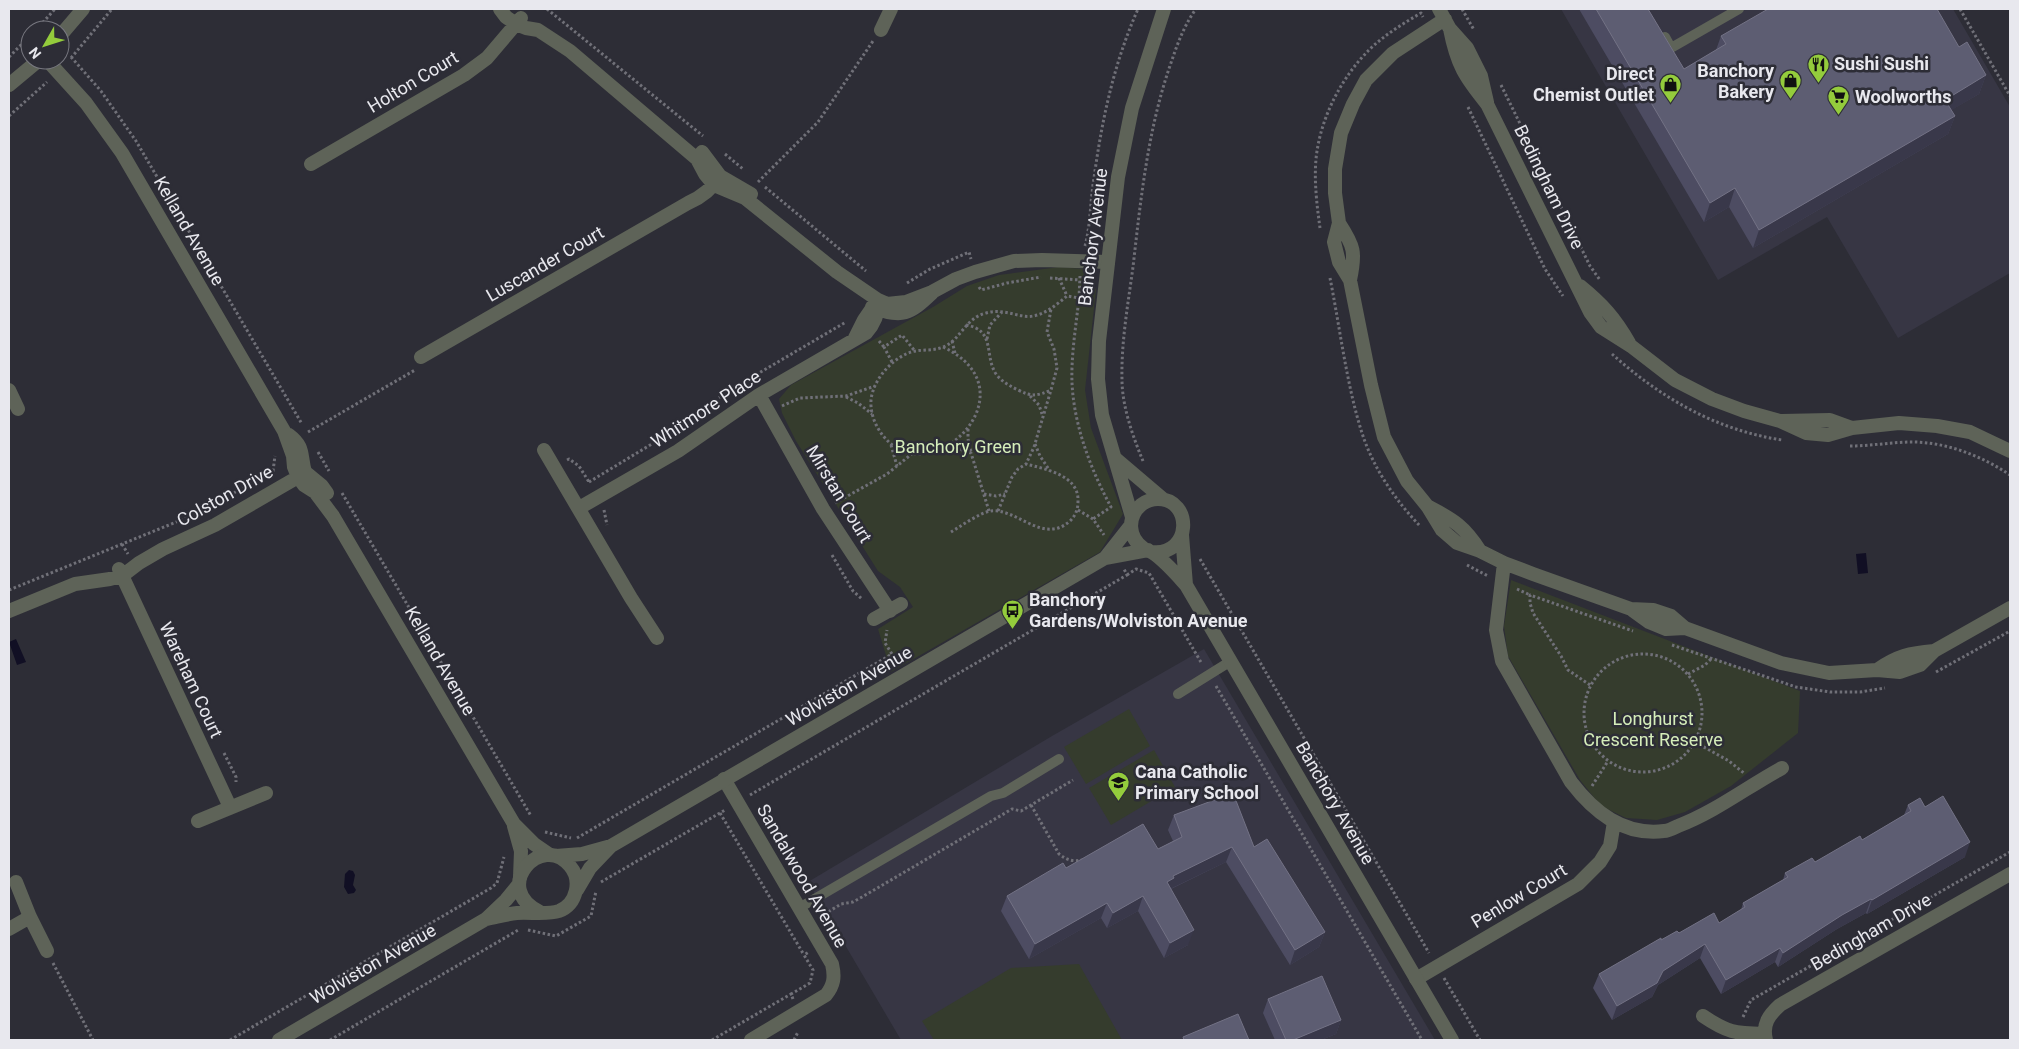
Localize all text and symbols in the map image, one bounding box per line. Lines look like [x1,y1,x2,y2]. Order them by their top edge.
north arrow [20,20,70,70]
text: N [26,44,44,62]
street label: Holton Court [364,46,462,117]
restaurant icon: Sushi Sushi [1806,52,1830,83]
place label: Sushi Sushi [1834,53,1929,74]
place label: Banchory Bakery [1697,60,1775,102]
place label: Direct Chemist Outlet [1533,63,1654,105]
shop icon: Banchory Bakery [1778,69,1802,100]
shop icon: Direct Chemist Outlet [1658,72,1682,103]
supermarket icon: Woolworths [1827,85,1851,116]
place label: Woolworths [1855,86,1951,107]
street label: Bedingham Drive [1510,121,1589,252]
street label: Banchory Avenue [1074,167,1111,307]
street label: Kelland Avenue [150,172,229,289]
street label: Luscander Court [482,221,607,306]
street label: Whitmore Place [647,365,765,452]
park label: Banchory Green [894,436,1022,457]
street label: Mirstan Court [802,441,877,546]
street label: Colston Drive [173,461,276,531]
place label: Banchory Gardens/Wolviston Avenue [1029,589,1248,631]
bus stop icon: Banchory Gardens/Wolviston Avenue [1001,598,1025,629]
street label: Kelland Avenue [401,602,480,719]
street label: Wareham Court [155,619,227,741]
street label: Wolviston Avenue [782,641,915,730]
park label: Longhurst Crescent Reserve [1583,708,1723,750]
street label: Banchory Avenue [1292,737,1379,868]
place label: Cana Catholic Primary School [1135,761,1259,803]
school or university icon: Cana Catholic Primary School [1107,770,1131,801]
street label: Sandalwood Avenue [753,800,852,951]
street label: Penlow Court [1467,859,1570,932]
street label: Bedingham Drive [1807,889,1935,975]
street label: Wolviston Avenue [306,919,439,1008]

